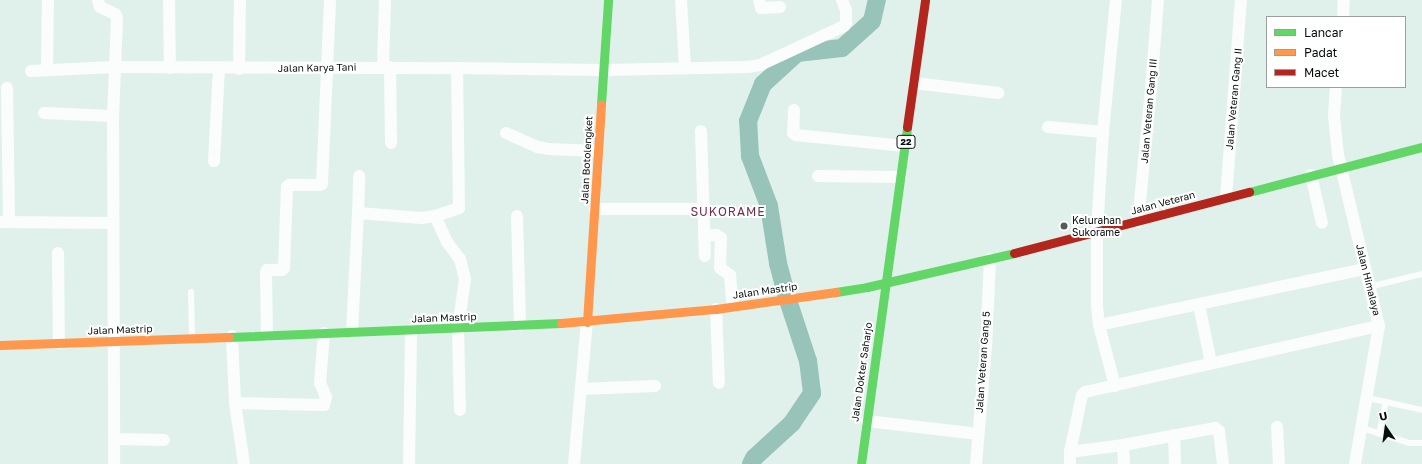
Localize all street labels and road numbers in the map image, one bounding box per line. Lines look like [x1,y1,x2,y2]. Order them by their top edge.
street label: Jalan Veteran Gang II [1224,48,1244,150]
street label: Jalan Veteran Gang III [1138,58,1160,164]
street label: Jalan Karya Tani [278,61,356,75]
street label: Jalan Botolengket [579,116,595,204]
road number: 22 [896,135,916,149]
street label: Jalan Veteran [1130,189,1196,217]
street label: Jalan Himalaya [1353,243,1383,317]
street label: Jalan Mastrip [732,281,798,301]
street label: Jalan Mastrip [411,311,477,325]
street label: Jalan Veteran Gang 5 [973,311,993,413]
street label: Jalan Dokter Saharjo [849,322,875,422]
street label: Jalan Mastrip [87,323,153,337]

